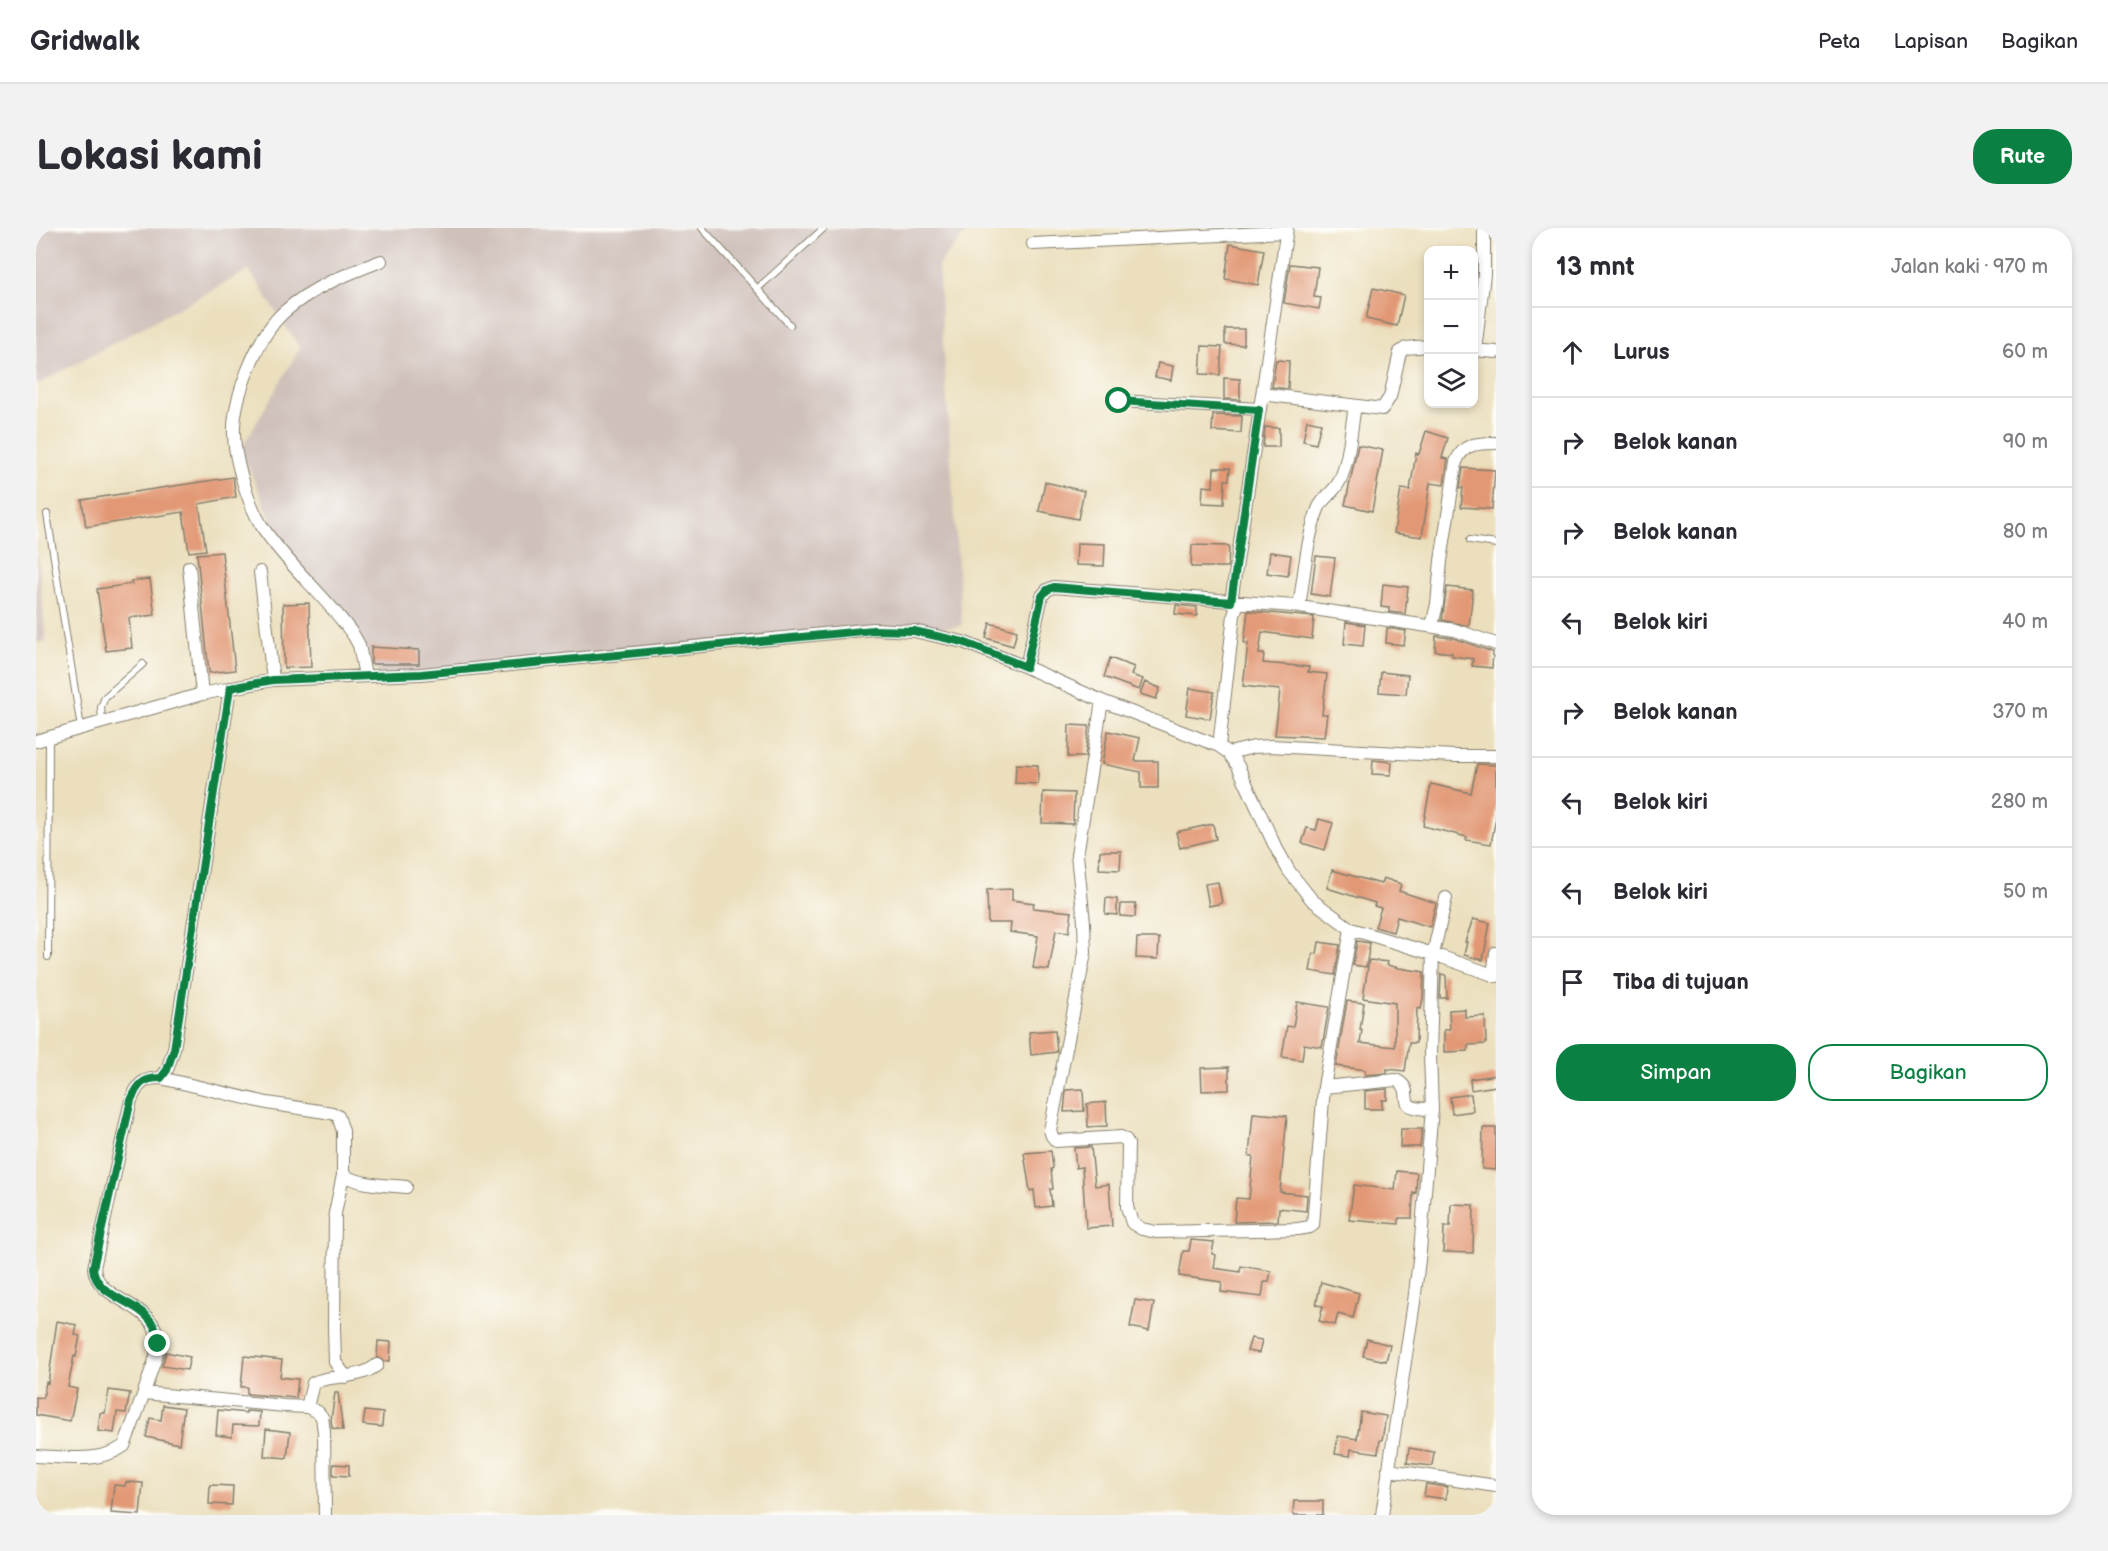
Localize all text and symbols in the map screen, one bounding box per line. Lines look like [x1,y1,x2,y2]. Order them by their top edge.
text: Gridwalk [30,25,140,58]
text: Peta [1818,29,1860,54]
text: Lapisan [1893,29,1968,54]
text: Bagikan [2001,29,2078,54]
button: Rute [1973,129,2072,184]
text: Lokasi kami [36,131,262,182]
map controls [1424,246,1478,408]
button: + [1424,246,1478,300]
text: 13 mnt [1556,252,1635,283]
text: Jalan kaki · 970 m [1891,255,2048,279]
button: − [1424,300,1478,354]
icon: ahead [1556,336,1589,369]
text: Lurus [1613,339,1669,366]
text: 60 m [2002,340,2048,364]
button: layers [1424,354,1478,408]
route start [1105,387,1131,413]
icon: right [1556,426,1589,459]
text: Belok kanan [1613,429,1738,456]
text: 90 m [2003,430,2048,454]
icon: right [1556,516,1589,549]
text: Belok kanan [1613,519,1738,546]
text: 80 m [2003,520,2048,544]
icon: left [1556,606,1589,639]
text: Belok kiri [1613,609,1708,636]
text: 40 m [2002,610,2048,634]
icon: right [1556,696,1589,729]
text: Belok kanan [1613,699,1738,726]
text: 370 m [1992,700,2048,724]
icon: left [1556,786,1589,819]
text: Belok kiri [1613,789,1708,816]
text: 280 m [1991,790,2048,814]
icon: left [1556,876,1589,909]
text: Belok kiri [1613,879,1708,906]
text: 50 m [2003,880,2048,904]
icon: arrive [1556,966,1589,999]
text: Tiba di tujuan [1613,969,1749,996]
button: Simpan [1556,1044,1796,1101]
button: Bagikan [1808,1044,2048,1101]
route end [144,1330,170,1356]

